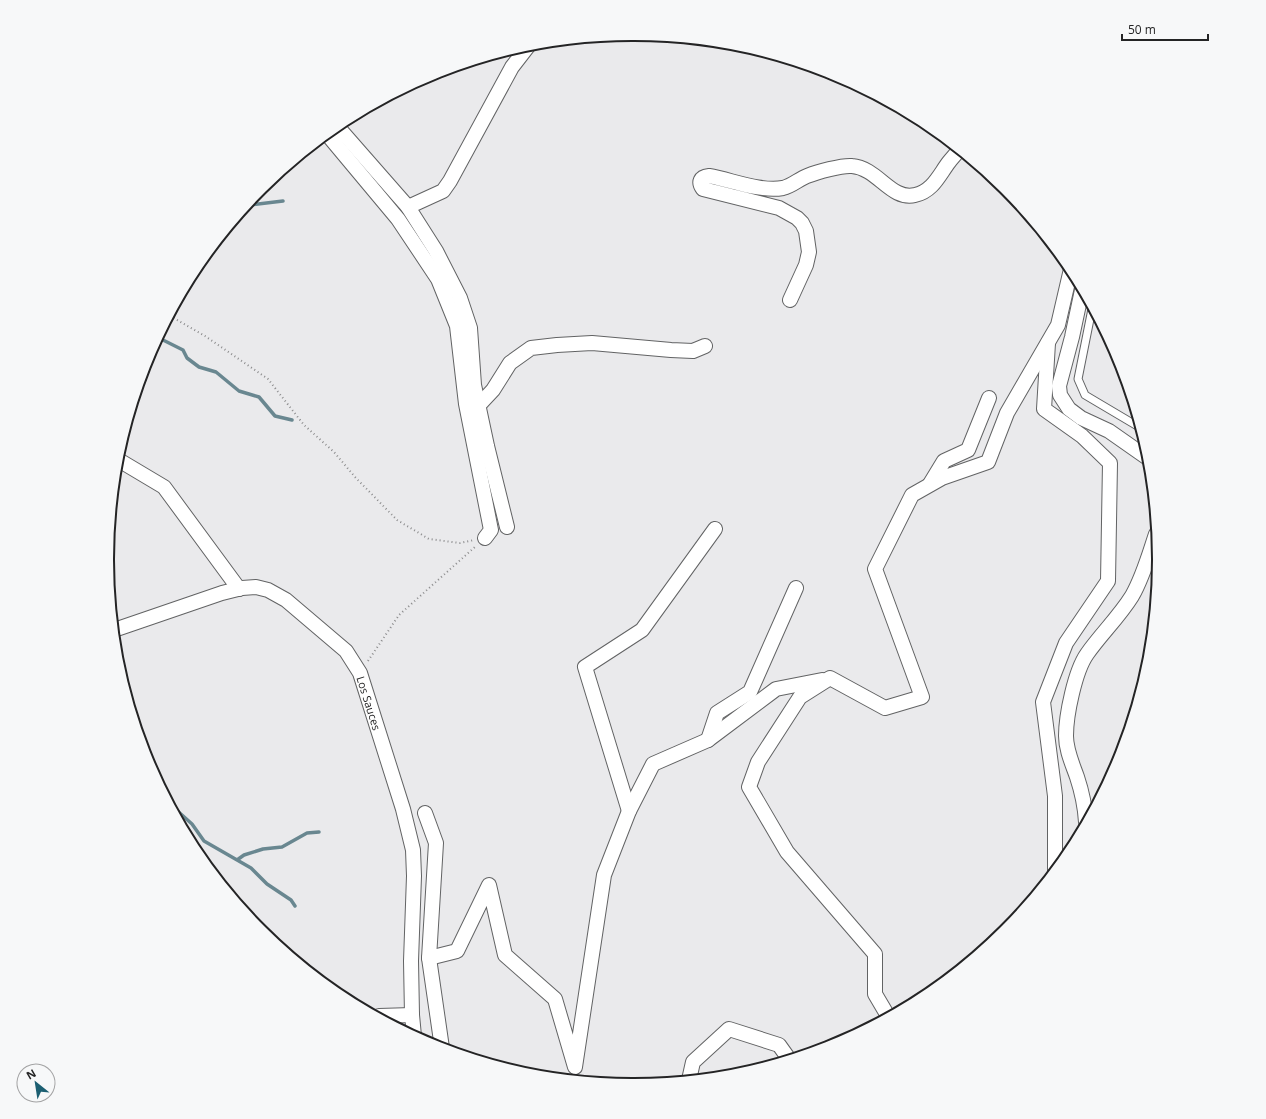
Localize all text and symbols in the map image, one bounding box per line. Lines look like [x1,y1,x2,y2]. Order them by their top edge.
scale bar [1122,16,1208,42]
text: 50 m [1128,21,1156,38]
street label: Los Sauces [354,674,385,732]
north arrow [16,1063,56,1103]
text: N [23,1065,38,1083]

